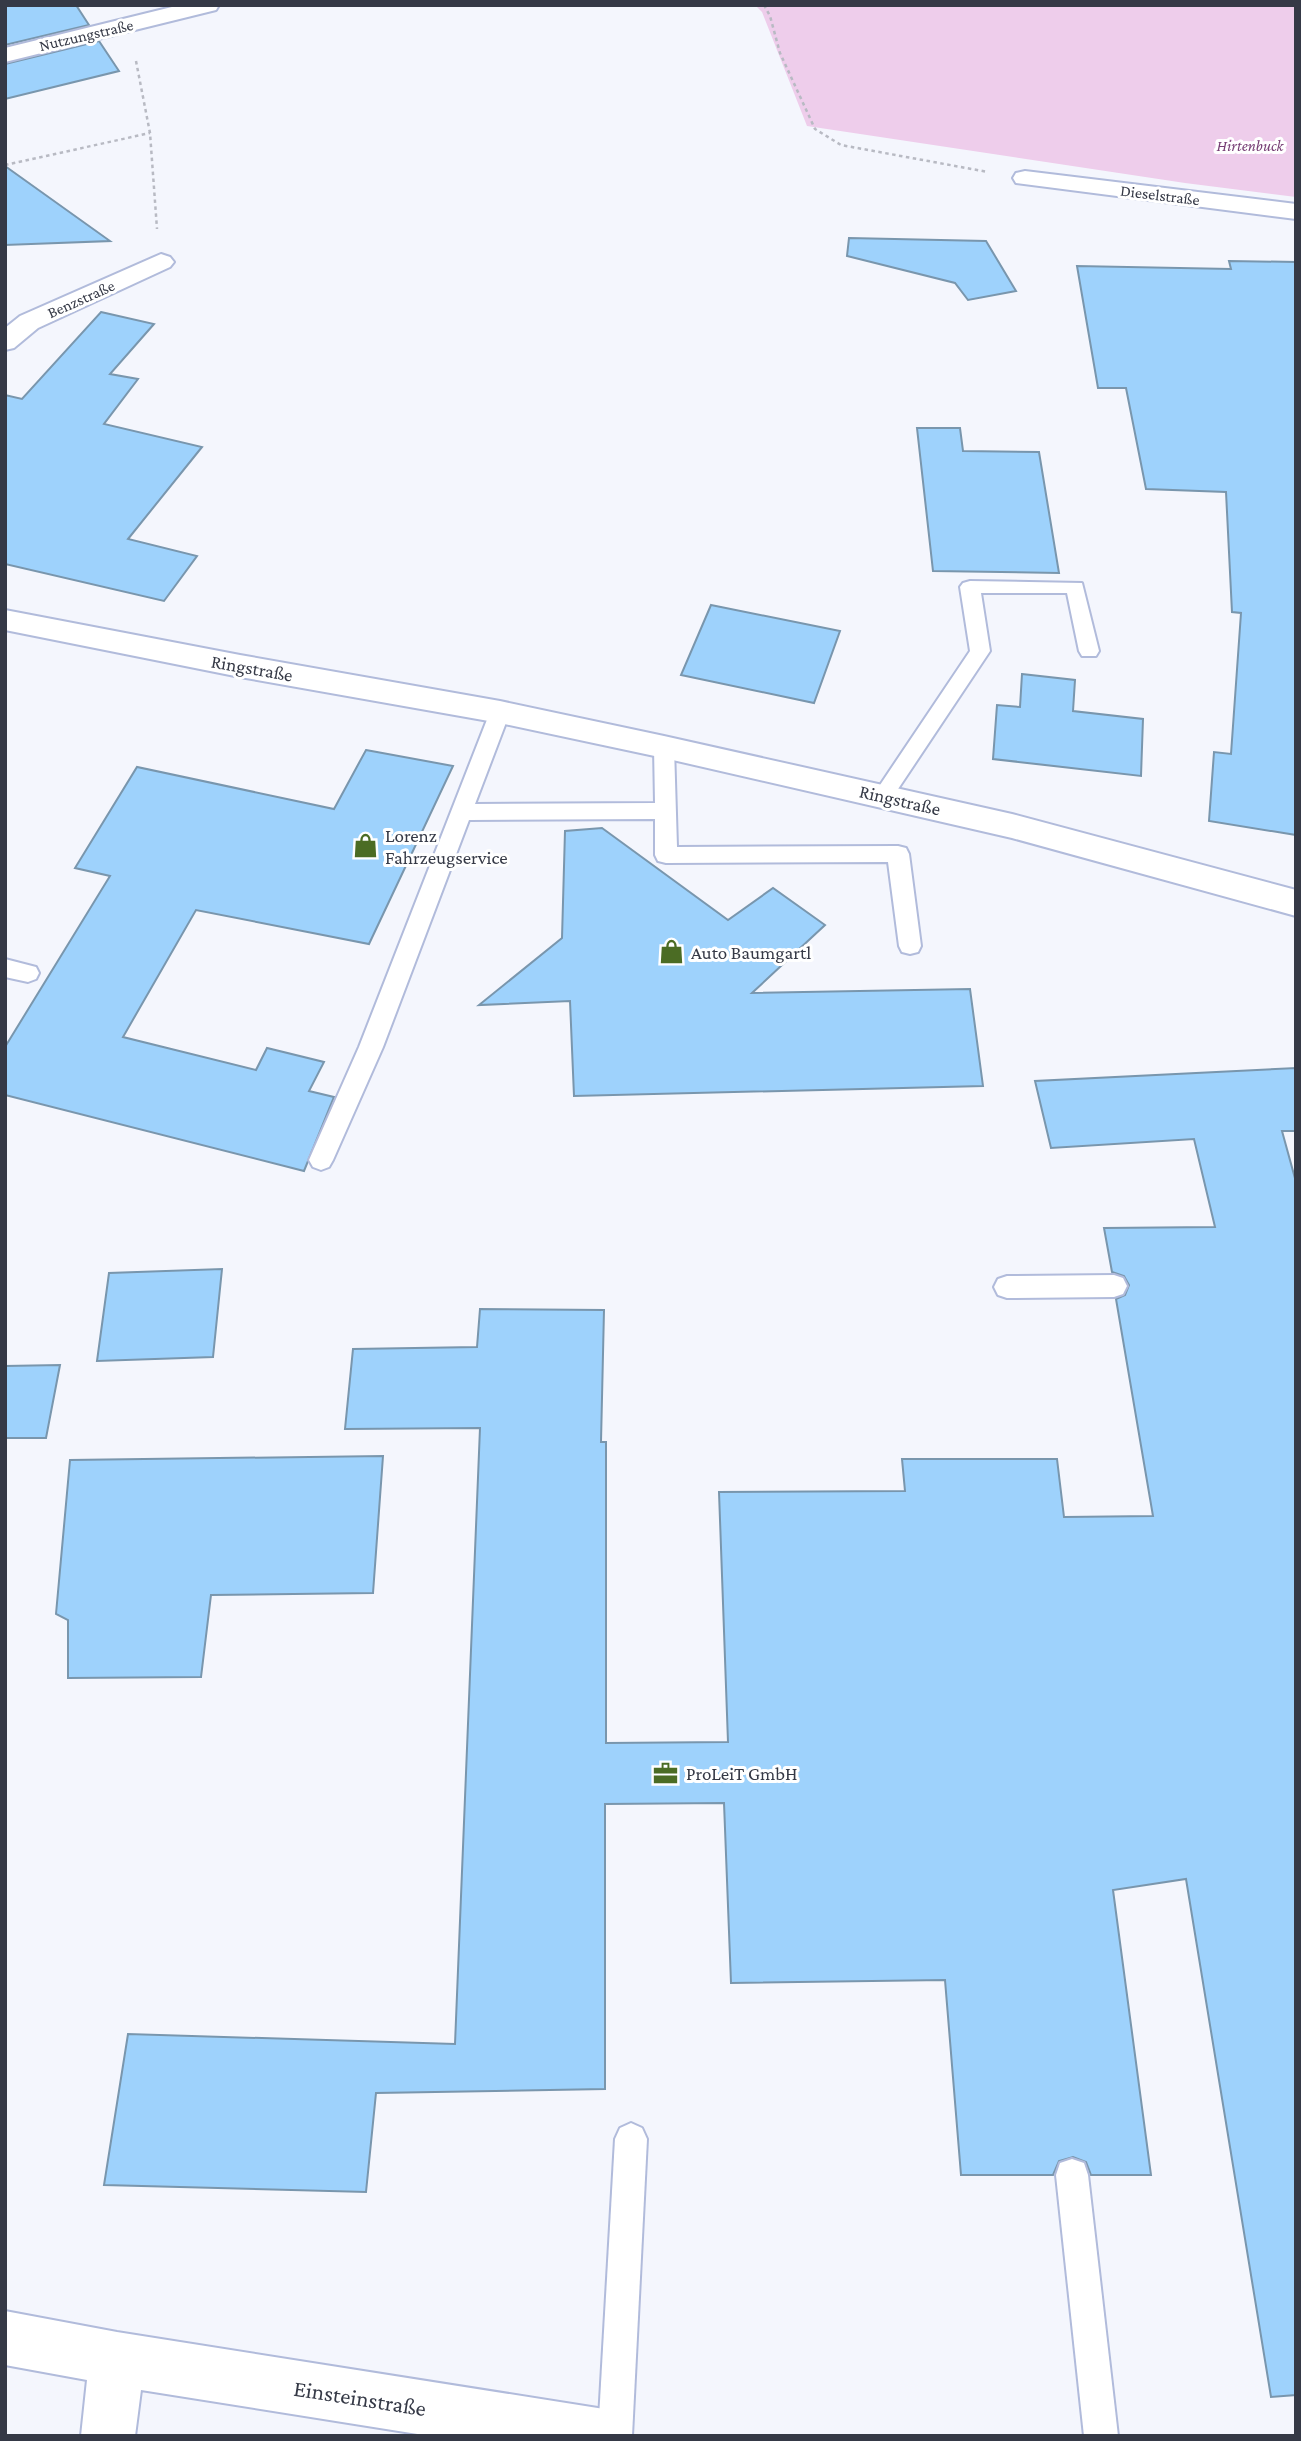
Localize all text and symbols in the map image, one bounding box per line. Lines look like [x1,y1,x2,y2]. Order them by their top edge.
street label: Nutzungstraße [37,16,135,55]
park label: Hirtenbuck [1217,137,1284,154]
street label: Dieselstraße [1119,182,1201,208]
street label: Benzstraße [45,277,117,321]
street label: Ringstraße [209,650,295,686]
street label: Ringstraße [857,780,943,820]
place label: Lorenz Fahrzeugservice [385,825,508,868]
shop icon: Lorenz Fahrzeugservice [351,832,379,860]
shop icon: Auto Baumgartl [657,938,685,966]
place label: Auto Baumgartl [691,942,811,963]
office icon: ProLeiT GmbH [652,1759,680,1787]
place label: ProLeiT GmbH [686,1763,798,1784]
street label: Einsteinstraße [292,2375,428,2421]

